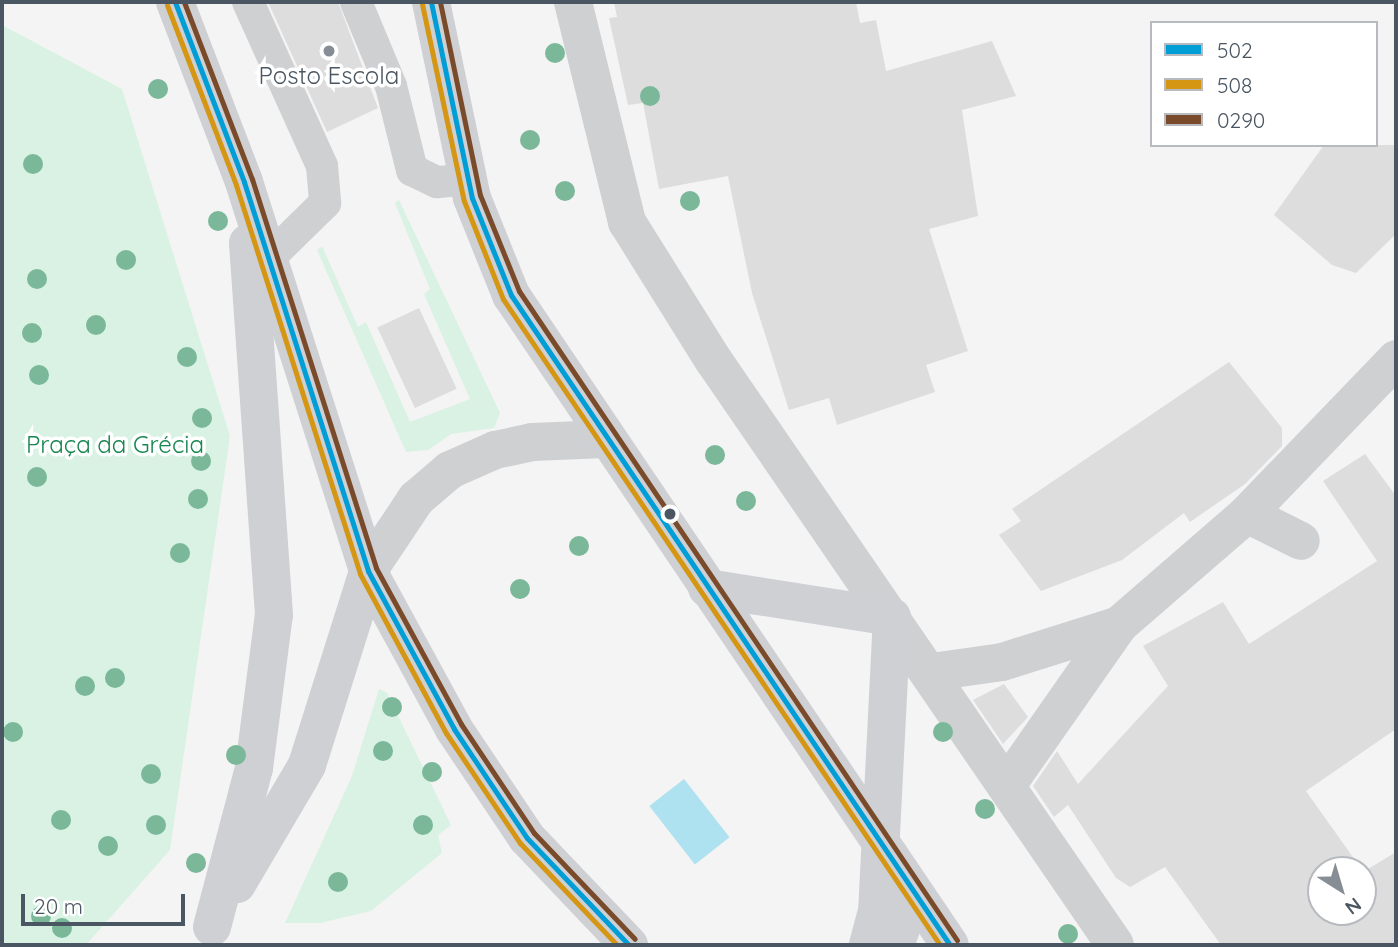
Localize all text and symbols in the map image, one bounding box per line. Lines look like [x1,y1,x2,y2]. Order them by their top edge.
legend [1150,21,1377,147]
text: 502 [1217,37,1253,63]
marker: Posto Escola [321,43,337,59]
place label: Posto Escola [259,62,399,90]
text: 508 [1217,72,1252,98]
text: 0290 [1217,107,1265,133]
park label: Praça da Grécia [26,431,204,459]
unlabelled marker [663,507,677,521]
north arrow [1307,856,1377,926]
scale bar [24,880,189,924]
text: N [1341,892,1366,920]
text: 20 m [34,893,83,919]

